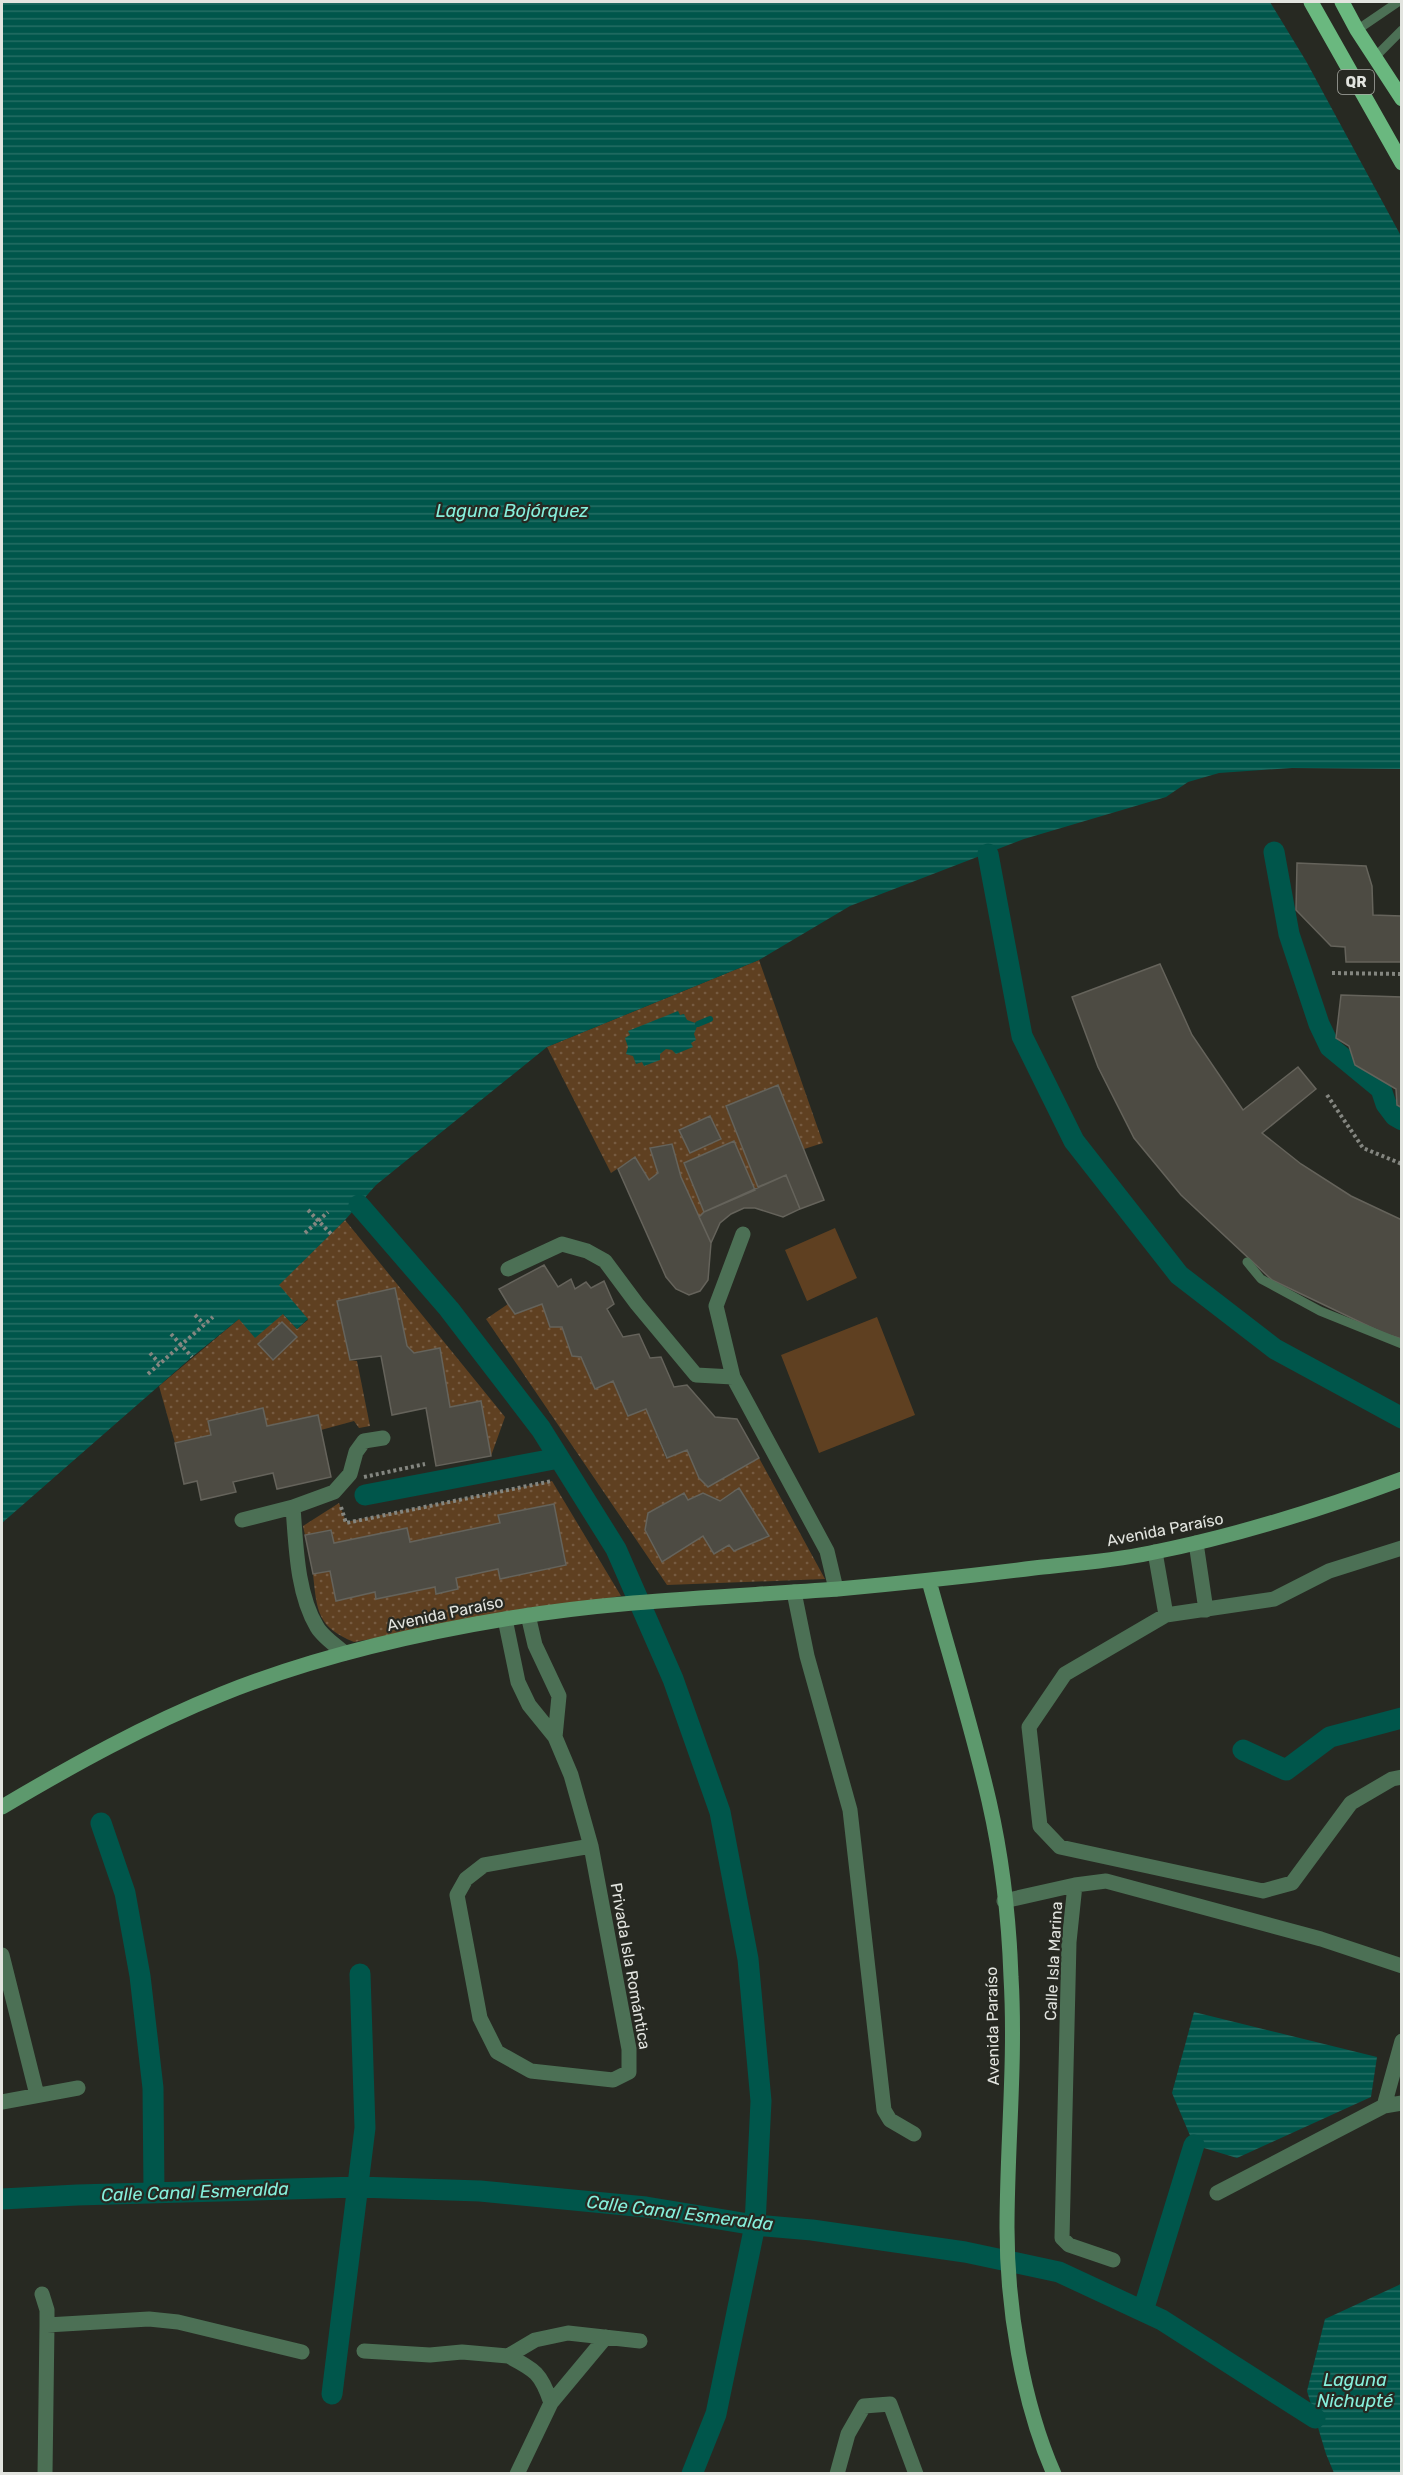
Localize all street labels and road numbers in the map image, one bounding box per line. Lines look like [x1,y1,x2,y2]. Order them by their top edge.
road number: QR [1338,70,1374,94]
street label: Avenida Paraíso [1105,1509,1225,1550]
street label: Avenida Paraíso [385,1592,505,1635]
street label: Privada Isla Romántica [606,1881,655,2051]
street label: Calle Isla Marina [1041,1901,1066,2021]
street label: Avenida Paraíso [982,1967,1003,2085]

